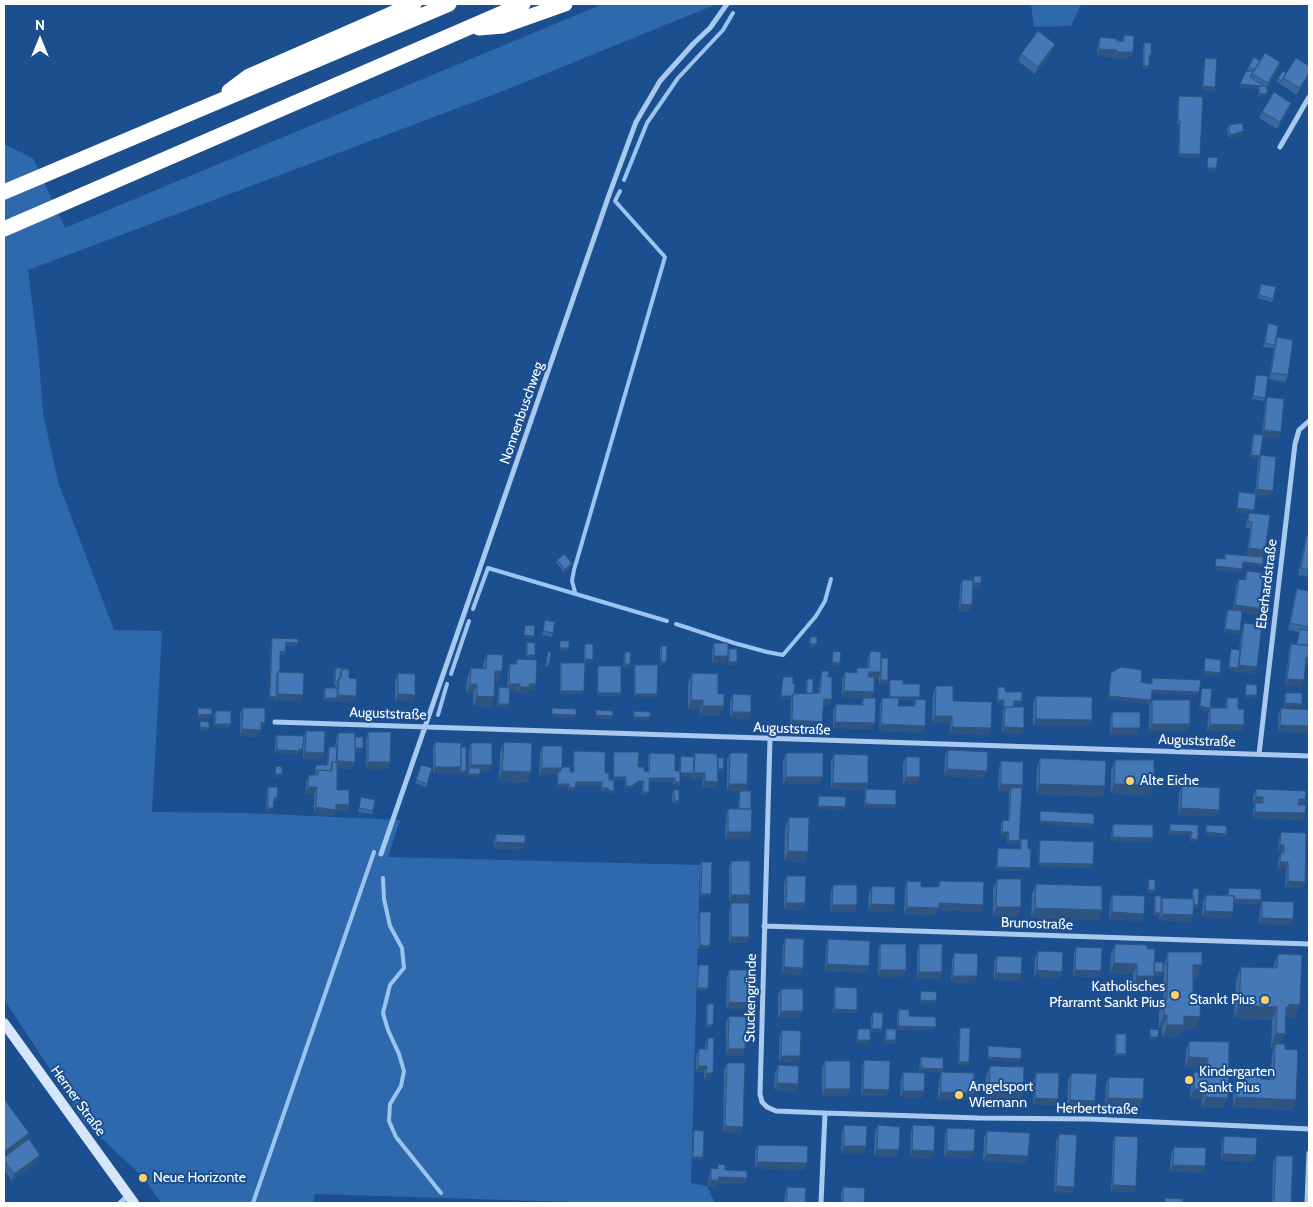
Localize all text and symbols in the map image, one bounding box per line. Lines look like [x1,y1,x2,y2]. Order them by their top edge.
north arrow [15,15,65,65]
text: N [35,16,45,34]
street label: Nonnenbuschweg [497,360,547,466]
street label: Eberhardstraße [1253,538,1281,630]
street label: Auguststraße [349,704,427,724]
street label: Auguststraße [753,719,831,739]
street label: Auguststraße [1158,731,1236,751]
place label: Alte Eiche [1140,773,1199,789]
marker: Alte Eiche [1124,775,1136,787]
street label: Brunostraße [1001,914,1073,934]
street label: Stuckengründe [742,953,760,1043]
place label: Katholisches Pfarramt Sankt Pius [1049,979,1165,1012]
marker: Katholisches Pfarramt Sankt Pius [1169,989,1181,1001]
place label: Stankt Pius [1190,992,1255,1008]
marker: Stankt Pius [1259,994,1271,1006]
street label: Herner Straße [47,1063,109,1139]
place label: Kindergarten Sankt Pius [1199,1064,1275,1096]
marker: Kindergarten Sankt Pius [1183,1074,1195,1086]
place label: Angelsport Wiemann [969,1079,1033,1112]
marker: Angelsport Wiemann [953,1089,965,1101]
street label: Herbertstraße [1056,1100,1138,1118]
place label: Neue Horizonte [153,1170,246,1186]
marker: Neue Horizonte [137,1172,149,1184]

